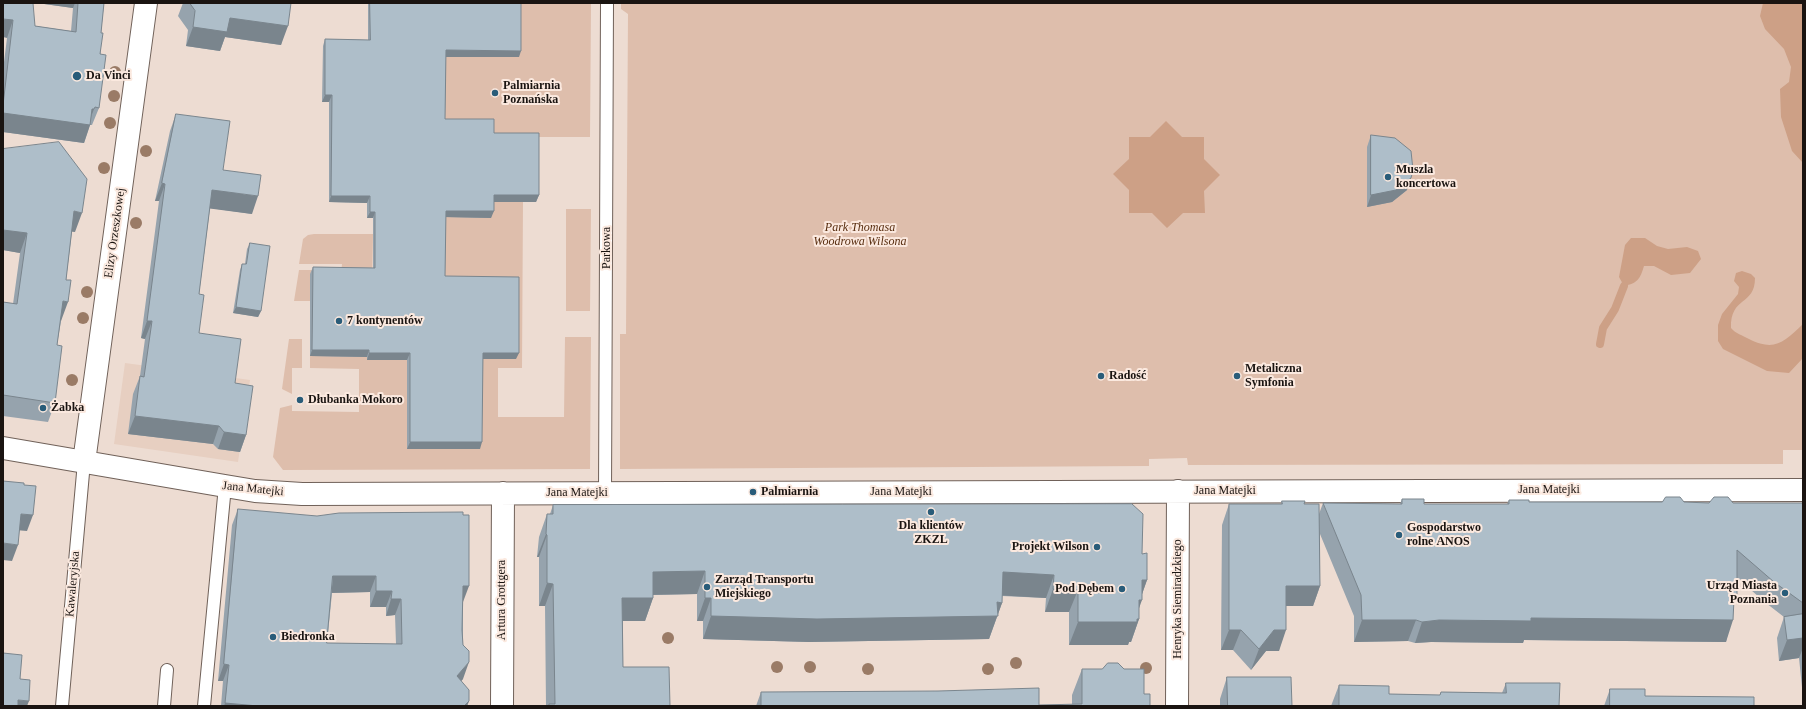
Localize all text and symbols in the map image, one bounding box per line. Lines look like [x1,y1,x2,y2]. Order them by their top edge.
place label: Da Vinci [86,69,131,83]
marker: Da Vinci [71,70,83,82]
place label: Palmiarnia Poznańska [503,79,560,107]
marker: Palmiarnia Poznańska [490,88,500,98]
place label: Muszla koncertowa [1396,163,1456,191]
marker: Muszla koncertowa [1383,172,1393,182]
street label: Elizy Orzeszkowej [102,187,128,279]
park label: Park Thomasa Woodrowa Wilsona [814,221,906,249]
street label: Parkowa [600,227,614,269]
place label: 7 kontynentów [347,314,423,328]
marker: 7 kontynentów [334,316,344,326]
place label: Metaliczna Symfonia [1245,362,1302,390]
place label: Radość [1109,369,1146,383]
marker: Radość [1096,371,1106,381]
marker: Metaliczna Symfonia [1232,371,1242,381]
place label: Dłubanka Mokoro [308,393,403,407]
marker: Dłubanka Mokoro [295,395,305,405]
place label: Żabka [51,401,84,415]
marker: Żabka [38,403,48,413]
street label: Jana Matejki [222,479,284,499]
street label: Jana Matejki [1518,483,1580,497]
street label: Jana Matejki [1194,484,1256,498]
place label: Palmiarnia [761,485,818,499]
street label: Jana Matejki [870,485,932,499]
street label: Jana Matejki [546,486,608,500]
marker: Palmiarnia [748,487,758,497]
marker: Dla klientów ZKZL [926,507,936,517]
place label: Dla klientów ZKZL [898,519,964,547]
place label: Gospodarstwo rolne ANOS [1407,521,1481,549]
marker: Gospodarstwo rolne ANOS [1394,530,1404,540]
street label: Henryka Siemiradzkiego [1171,539,1185,659]
place label: Projekt Wilson [1012,540,1089,554]
marker: Projekt Wilson [1092,542,1102,552]
street label: Kawaleryjska [63,551,83,617]
street label: Artura Grottgera [495,560,509,640]
place label: Zarząd Transportu Miejskiego [715,573,814,601]
place label: Urząd Miasta Poznania [1707,579,1777,607]
marker: Zarząd Transportu Miejskiego [702,582,712,592]
place label: Pod Dębem [1055,582,1114,596]
marker: Pod Dębem [1117,584,1127,594]
marker: Urząd Miasta Poznania [1780,588,1790,598]
place label: Biedronka [281,630,335,644]
marker: Biedronka [268,632,278,642]

